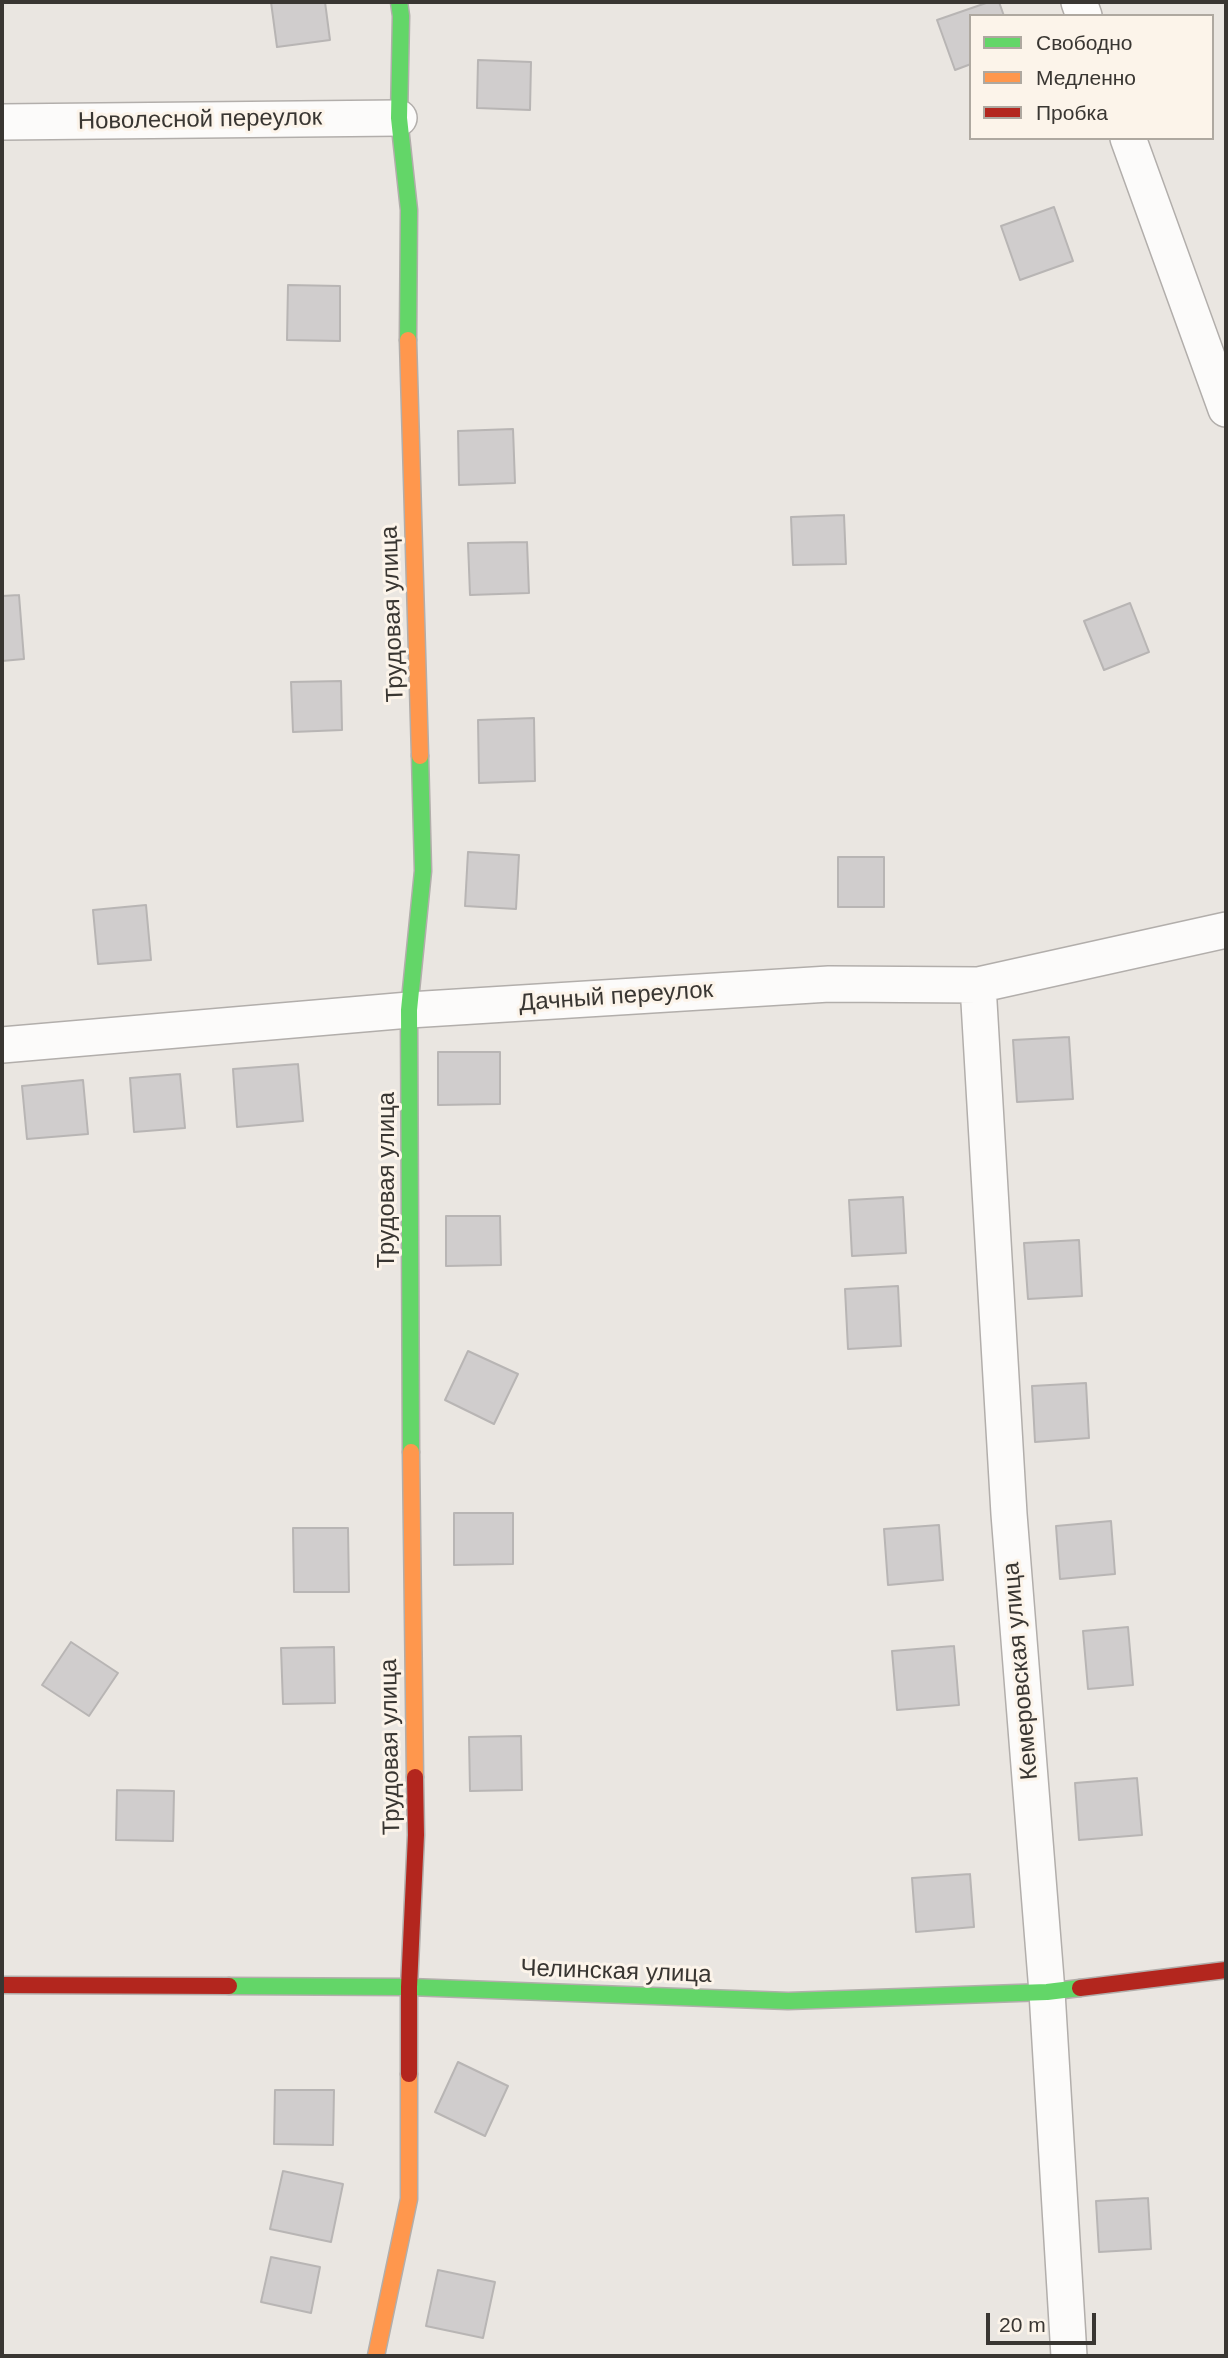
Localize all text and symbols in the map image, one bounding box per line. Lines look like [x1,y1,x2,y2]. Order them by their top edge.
legend [969,14,1214,140]
text: Свободно [1036,31,1133,54]
text: Медленно [1036,66,1136,89]
text: Пробка [1036,101,1108,124]
street label: Новолесной переулок [78,103,322,137]
street label: Трудовая улица [376,525,410,703]
street label: Дачный переулок [518,976,714,1018]
street label: Трудовая улица [373,1092,401,1268]
street label: Кемеровская улица [997,1561,1045,1781]
street label: Трудовая улица [375,1659,407,1835]
street label: Челинская улица [520,1954,712,1990]
scale bar [990,2298,1100,2342]
text: 20 m [999,2313,1046,2336]

